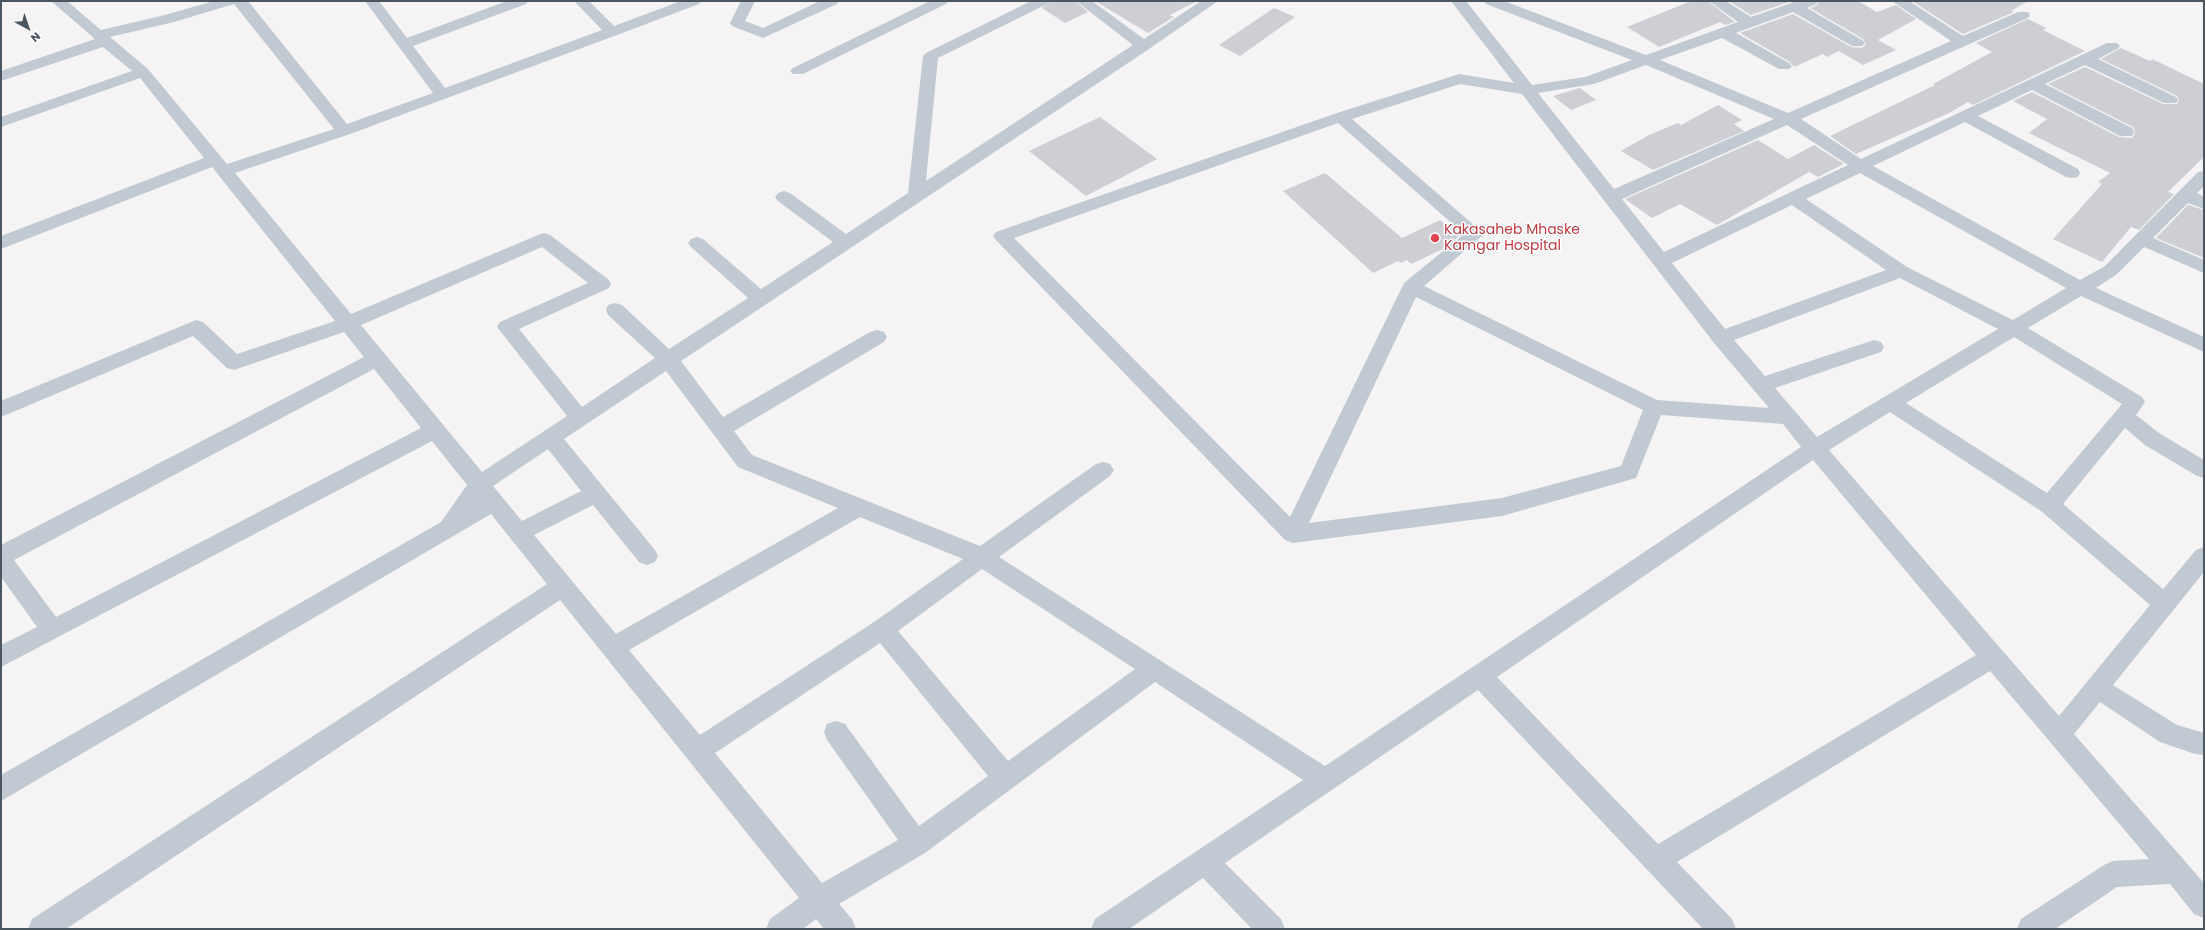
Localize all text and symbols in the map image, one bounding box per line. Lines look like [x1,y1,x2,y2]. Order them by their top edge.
north arrow [8,8,48,48]
text: N [27,28,44,46]
place label: Kakasaheb Mhaske Kamgar Hospital [1444,222,1580,254]
marker: Kakasaheb Mhaske Kamgar Hospital [1429,232,1441,244]

